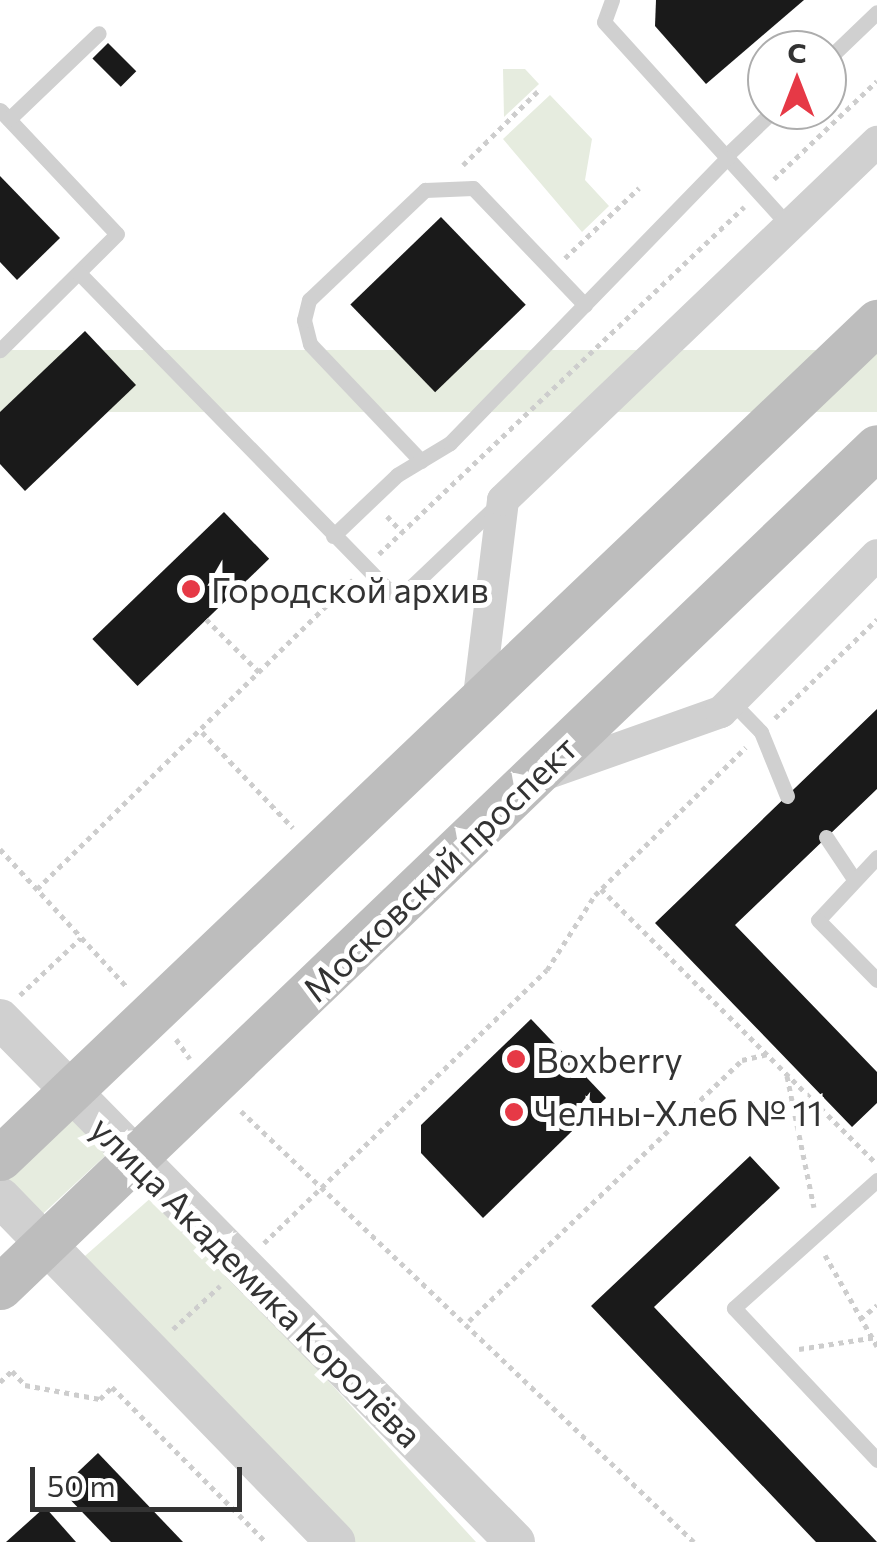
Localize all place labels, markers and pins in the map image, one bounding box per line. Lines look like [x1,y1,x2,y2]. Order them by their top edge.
place label: Городской архив [211,568,489,610]
marker: Городской архив [180,578,202,600]
place label: Boxberry [536,1038,683,1080]
marker: Boxberry [505,1048,527,1070]
place label: Челны-Хлеб № 11 [534,1091,823,1133]
marker: Челны-Хлеб № 11 [503,1101,525,1123]

